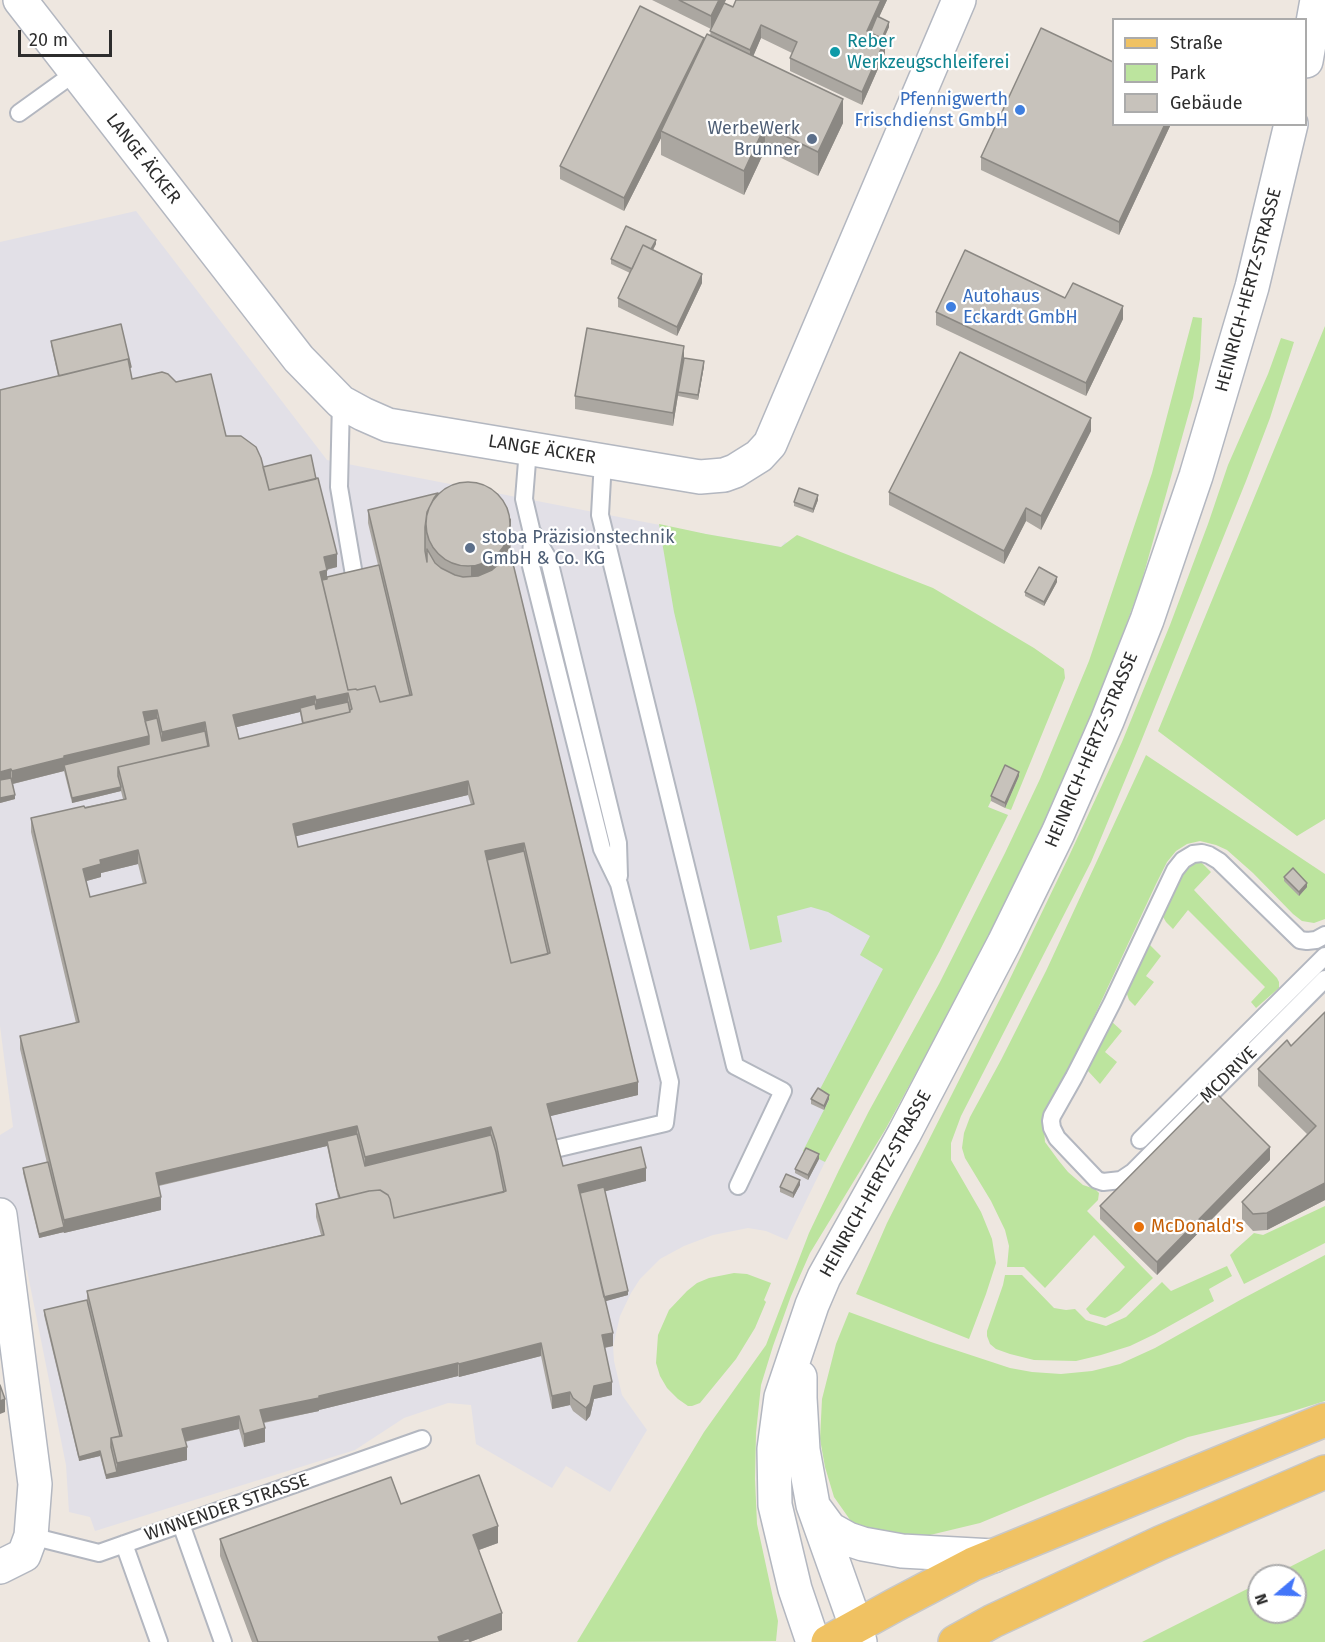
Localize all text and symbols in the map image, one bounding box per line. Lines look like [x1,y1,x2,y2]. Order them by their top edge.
scale bar [21,18,116,56]
legend [1112,18,1307,126]
text: 20 m [29,29,68,51]
place label: Reber Werkzeugschleiferei [847,31,1010,74]
text: Straße [1170,32,1223,54]
marker: Reber Werkzeugschleiferei [828,45,842,59]
text: Park [1170,62,1205,84]
place label: Pfennigwerth Frischdienst GmbH [855,89,1008,132]
text: Gebäude [1170,92,1243,114]
marker: Pfennigwerth Frischdienst GmbH [1013,103,1027,117]
street label: LANGE ÄCKER [101,110,185,208]
place label: WerbeWerk Brunner [707,118,800,160]
marker: WerbeWerk Brunner [805,132,819,146]
street label: HEINRICH-HERTZ-STRASSE [1211,186,1287,394]
place label: Autohaus Eckardt GmbH [963,286,1078,328]
marker: Autohaus Eckardt GmbH [944,300,958,314]
street label: LANGE ÄCKER [487,431,597,469]
place label: stoba Präzisionstechnik GmbH & Co. KG [482,527,674,570]
marker: stoba Präzisionstechnik GmbH & Co. KG [463,541,477,555]
street label: HEINRICH-HERTZ-STRASSE [1041,649,1143,851]
street label: MCDRIVE [1196,1042,1262,1108]
street label: HEINRICH-HERTZ-STRASSE [816,1087,936,1281]
place label: McDonald's [1151,1216,1244,1238]
marker: McDonald's [1132,1220,1146,1234]
street label: WINNENDER STRASSE [142,1470,312,1546]
north arrow [1247,1564,1307,1624]
text: N [1251,1591,1272,1607]

